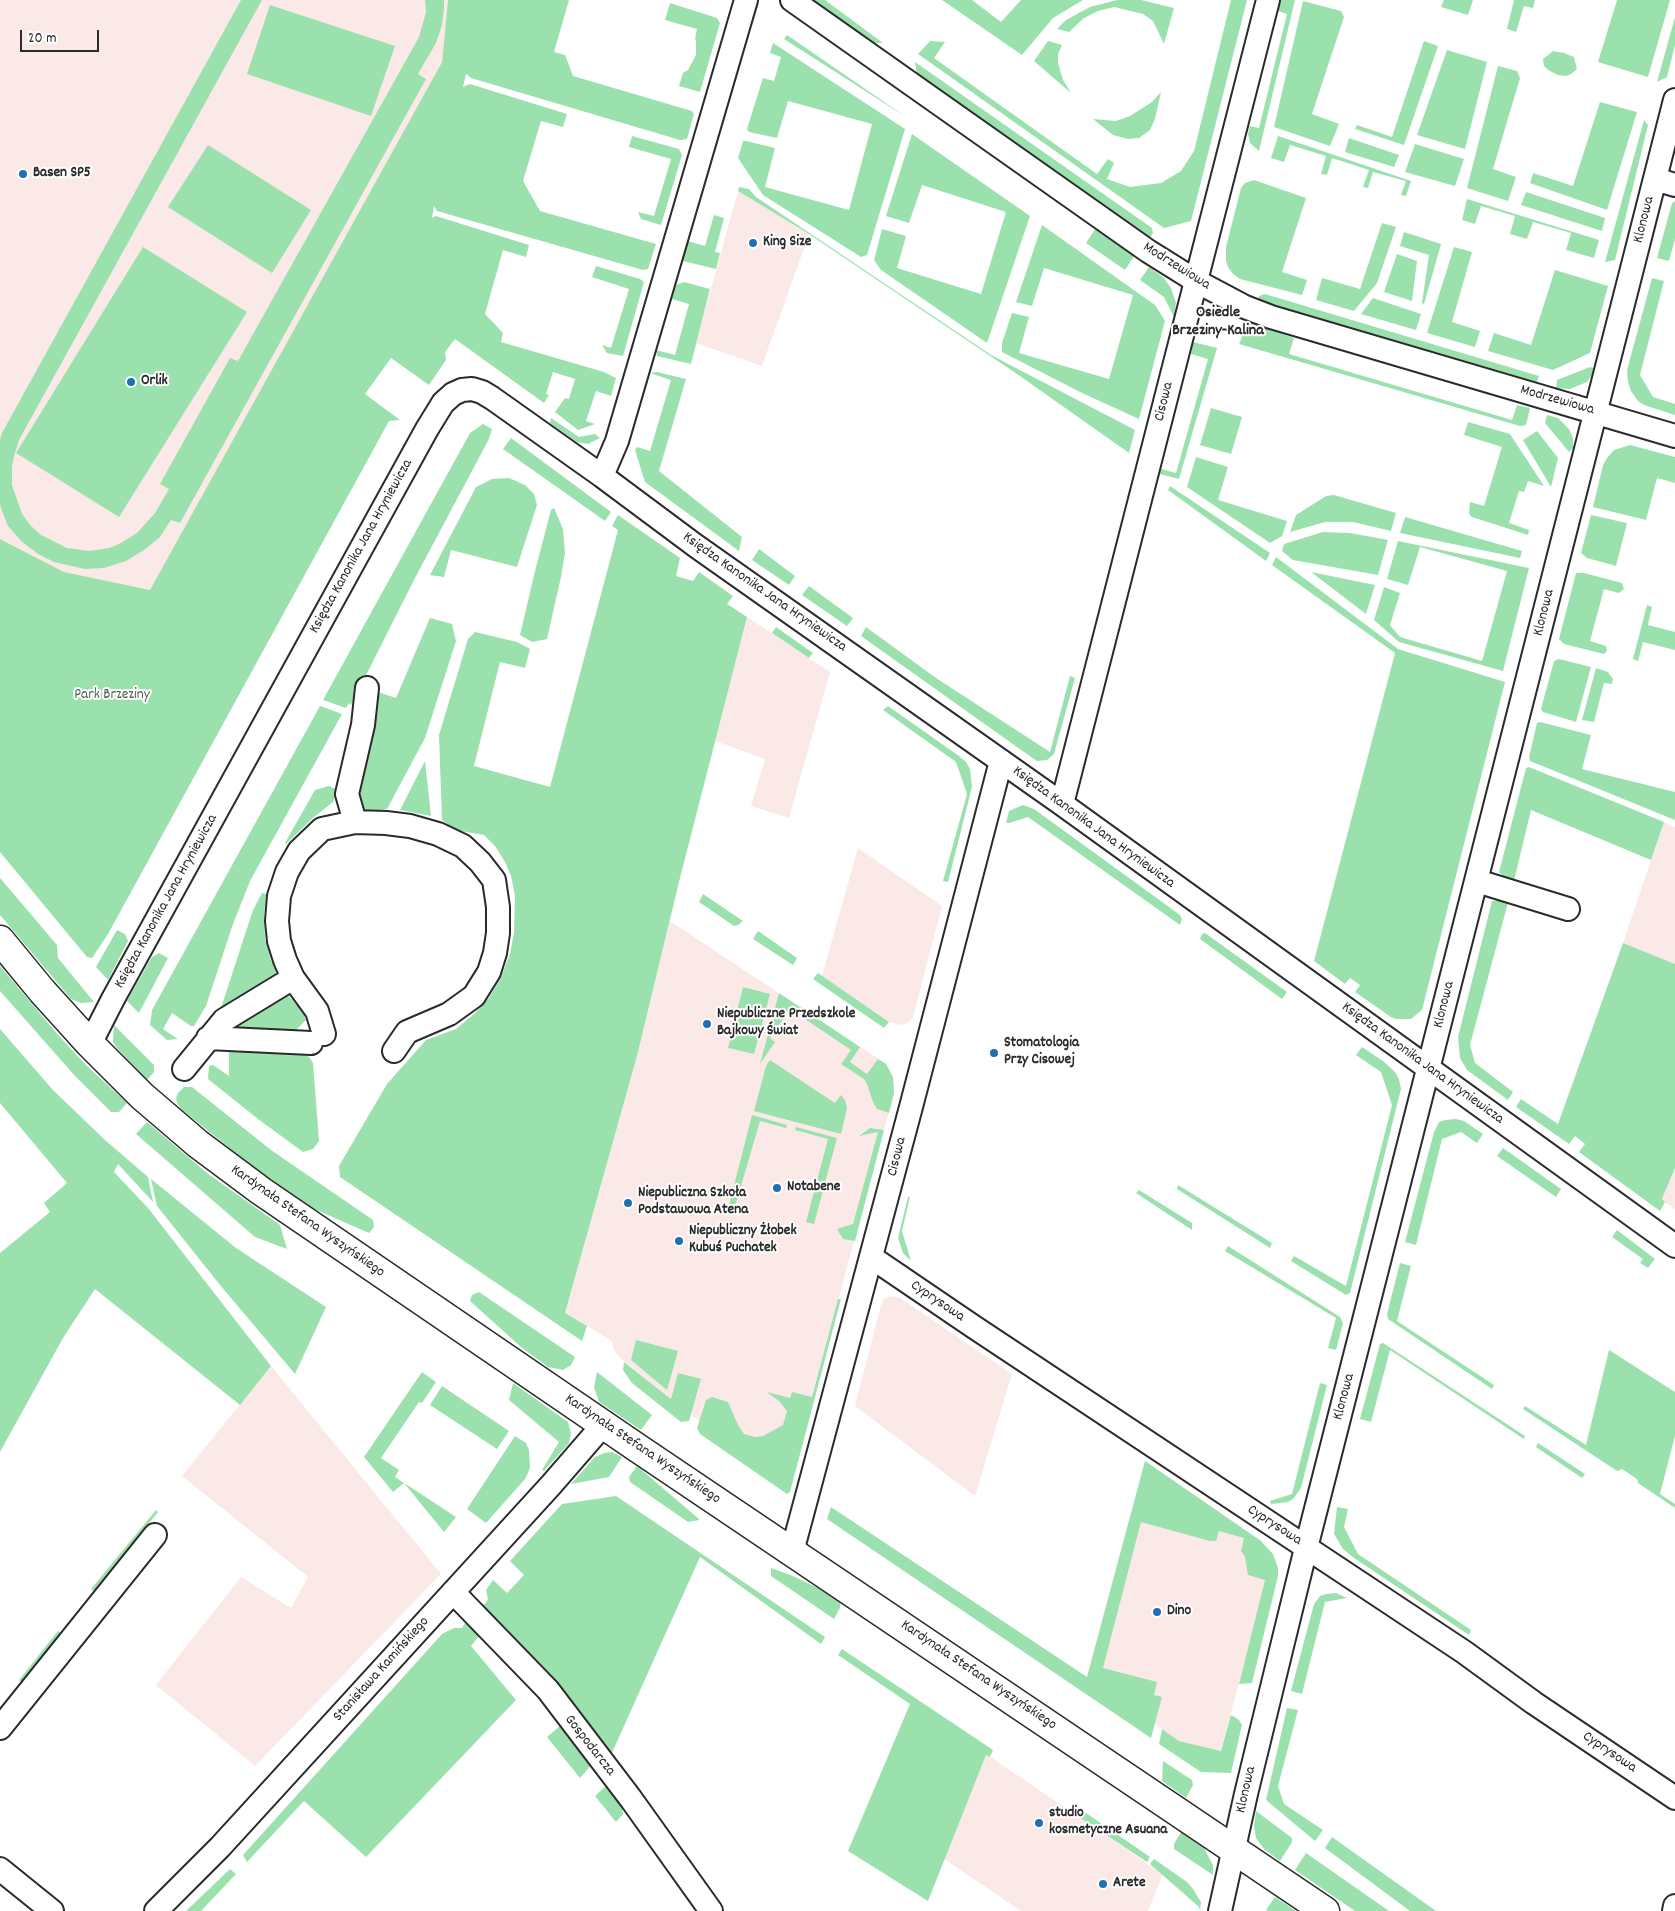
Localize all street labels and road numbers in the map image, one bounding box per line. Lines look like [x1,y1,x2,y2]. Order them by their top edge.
street label: Klonowa [1631,195,1659,245]
street label: Modrzewiowa [1139,239,1213,295]
street label: Cisowa [1151,380,1179,424]
street label: Modrzewiowa [1518,382,1596,420]
street label: Księdza Kanonika Jana Hryniewicza [307,457,417,637]
street label: Księdza Kanonika Jana Hryniewicza [678,529,850,657]
street label: Klonowa [1531,588,1559,638]
street label: Księdza Kanonika Jana Hryniewicza [1008,763,1178,893]
street label: Księdza Kanonika Jana Hryniewicza [112,812,222,992]
street label: Klonowa [1431,980,1459,1030]
street label: Księdza Kanonika Jana Hryniewicza [1337,999,1507,1129]
street label: Cisowa [884,1135,912,1179]
street label: Kardynała Stefana Wyszyńskiego [226,1162,388,1282]
street label: Cyprysowa [906,1277,968,1327]
street label: Klonowa [1330,1372,1360,1422]
street label: Kardynała Stefana Wyszyńskiego [561,1391,723,1509]
street label: Cyprysowa [1243,1502,1305,1550]
street label: Stanisława Kamińskiego [330,1614,434,1726]
street label: Kardynała Stefana Wyszyńskiego [897,1617,1059,1735]
street label: Gospodarcza [560,1712,618,1780]
street label: Cyprysowa [1578,1728,1640,1778]
street label: Klonowa [1233,1765,1261,1815]

